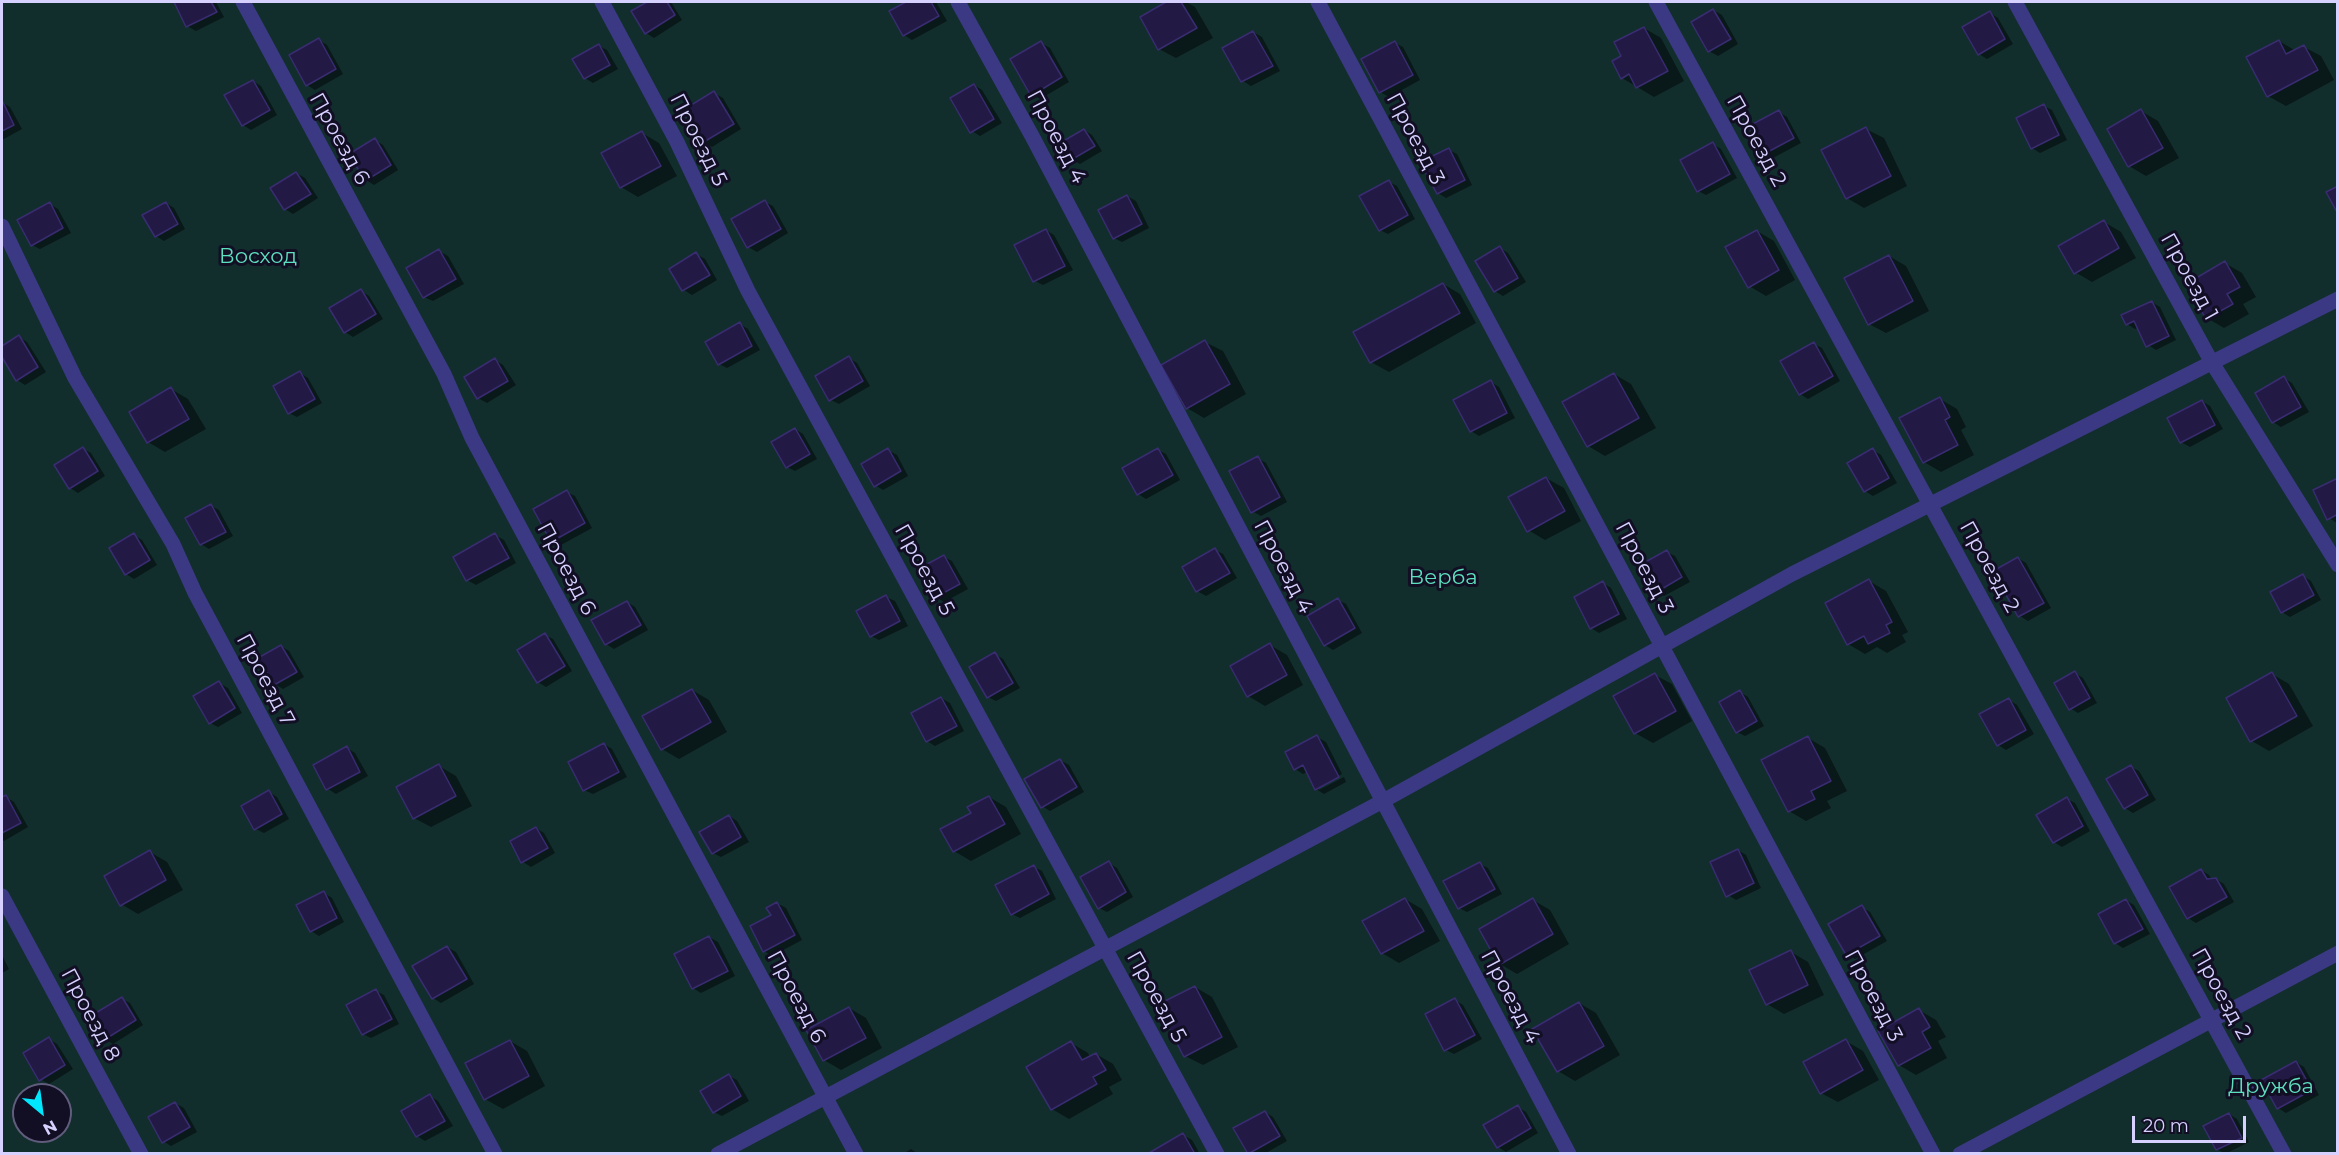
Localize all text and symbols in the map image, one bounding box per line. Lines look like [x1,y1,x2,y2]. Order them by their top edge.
street label: Проезд 4 [1021,86,1091,188]
street label: Проезд 6 [303,89,375,189]
street label: Проезд 3 [1380,89,1450,189]
street label: Проезд 5 [664,90,732,190]
street label: Проезд 2 [1721,91,1791,191]
street label: Проезд 1 [2155,229,2223,325]
park label: Восход [219,244,297,270]
street label: Проезд 4 [1248,516,1318,618]
street label: Проезд 2 [1954,517,2024,617]
street label: Проезд 6 [531,518,601,620]
street label: Проезд 3 [1609,518,1679,618]
street label: Проезд 5 [889,520,959,620]
park label: Верба [1408,565,1478,591]
street label: Проезд 7 [230,630,300,730]
street label: Проезд 2 [2186,944,2256,1044]
street label: Проезд 6 [761,946,831,1048]
street label: Проезд 4 [1475,946,1545,1048]
street label: Проезд 3 [1838,946,1908,1046]
street label: Проезд 5 [1121,947,1191,1047]
street label: Проезд 8 [55,964,125,1066]
park label: Дружба [2228,1074,2314,1100]
north arrow [12,1083,72,1143]
scale bar [2135,1104,2249,1142]
text: 20 m [2143,1115,2189,1137]
text: N [40,1116,60,1139]

